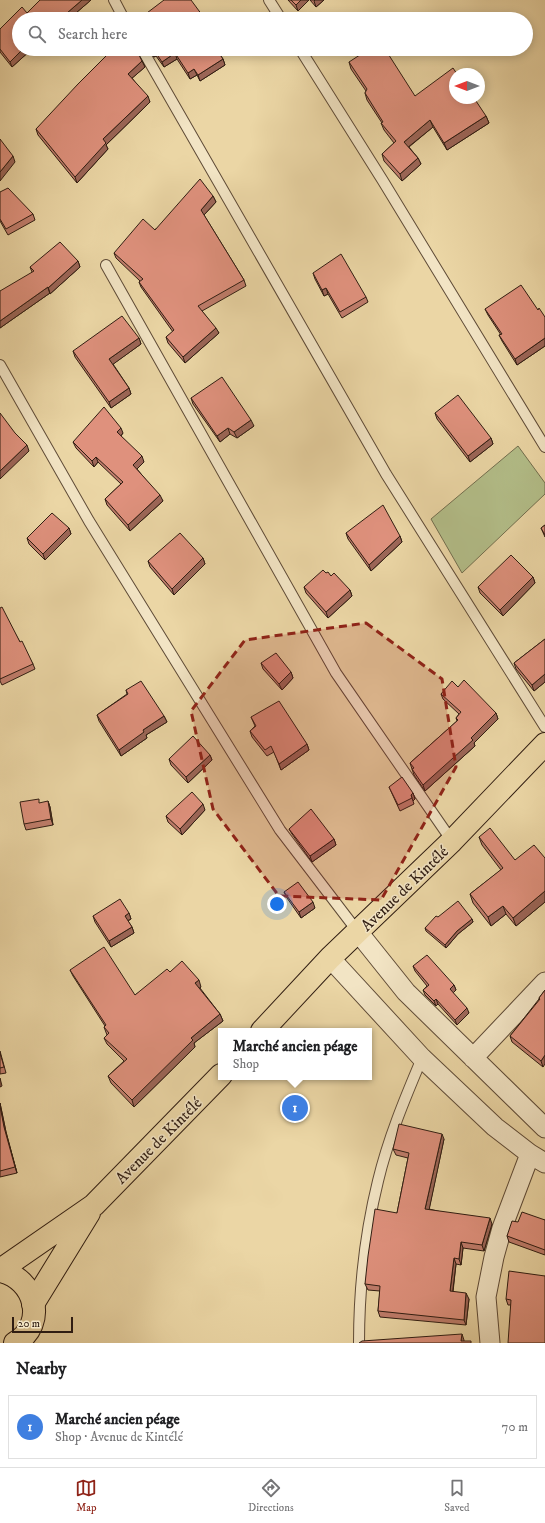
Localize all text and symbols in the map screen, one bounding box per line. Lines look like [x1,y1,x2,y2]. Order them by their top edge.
search box [12,12,533,56]
icon: search [26,23,48,45]
text: Search here [58,25,127,44]
north arrow [449,68,485,104]
street label: Avenue de Kintélé [357,842,453,936]
your location [267,894,287,914]
popup [218,1028,372,1080]
text: Marché ancien péage [233,1037,357,1056]
text: Shop [233,1056,259,1072]
street label: Avenue de Kintélé [111,1093,206,1188]
pin: 1 [282,1093,308,1123]
scale bar [12,1315,73,1334]
text: 20 m [18,1317,40,1331]
text: Nearby [16,1358,66,1380]
text: Marché ancien péage [55,1410,180,1429]
text: 1 [28,1419,32,1435]
text: 70 m [502,1419,528,1435]
text: Shop · Avenue de Kintélé [55,1429,183,1445]
tab: Map [75,1477,97,1515]
tab: Directions [248,1477,294,1515]
tab: Saved [444,1477,470,1515]

